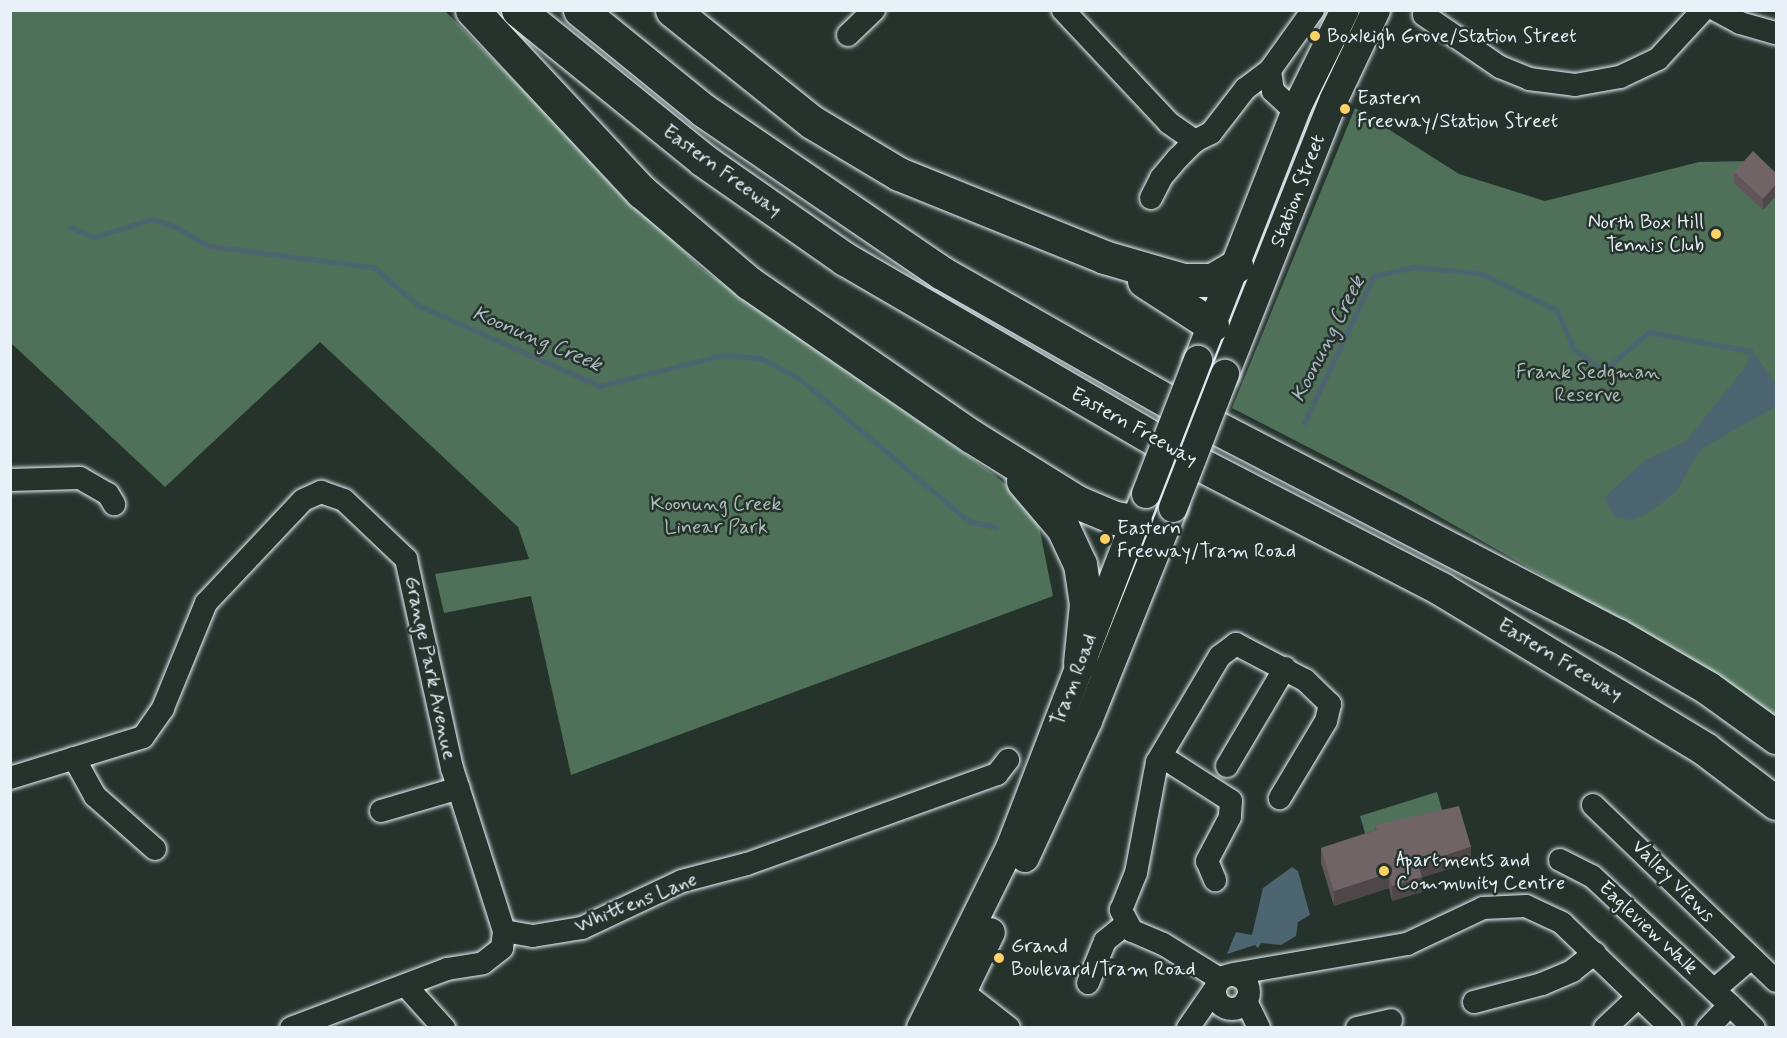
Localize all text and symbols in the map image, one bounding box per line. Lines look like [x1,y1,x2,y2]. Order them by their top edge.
place label: Boxleigh Grove/Station Street [1327,24,1579,48]
marker: Boxleigh Grove/Station Street [1308,29,1322,43]
place label: Eastern Freeway/Station Street [1357,86,1561,133]
marker: Eastern Freeway/Station Street [1338,102,1352,116]
street label: Eastern Freeway [657,119,787,223]
street label: Station Street [1265,130,1331,252]
place label: North Box Hill Tennis Club [1589,210,1704,257]
marker: North Box Hill Tennis Club [1709,227,1723,241]
water label: Koonung Creek [1285,271,1371,407]
water label: Koonung Creek [468,300,606,378]
park label: Frank Sedgman Reserve [1519,361,1657,408]
street label: Eastern Freeway [1065,382,1203,472]
park label: Koonung Creek Linear Park [650,492,782,539]
place label: Eastern Freeway/Tram Road [1117,516,1294,563]
marker: Eastern Freeway/Tram Road [1098,532,1112,546]
street label: Grange Park Avenue [400,578,460,758]
street label: Eastern Freeway [1492,613,1628,707]
street label: Tram Road [1046,632,1102,728]
street label: Valley Views [1628,836,1718,926]
place label: Apartments and Community Centre [1396,848,1565,895]
marker: Apartments and Community Centre [1377,864,1391,878]
street label: Whittens Lane [571,867,701,939]
street label: Eagleview Walk [1593,875,1703,981]
place label: Grand Boulevard/Tram Road [1011,934,1194,981]
marker: Grand Boulevard/Tram Road [992,951,1006,965]

